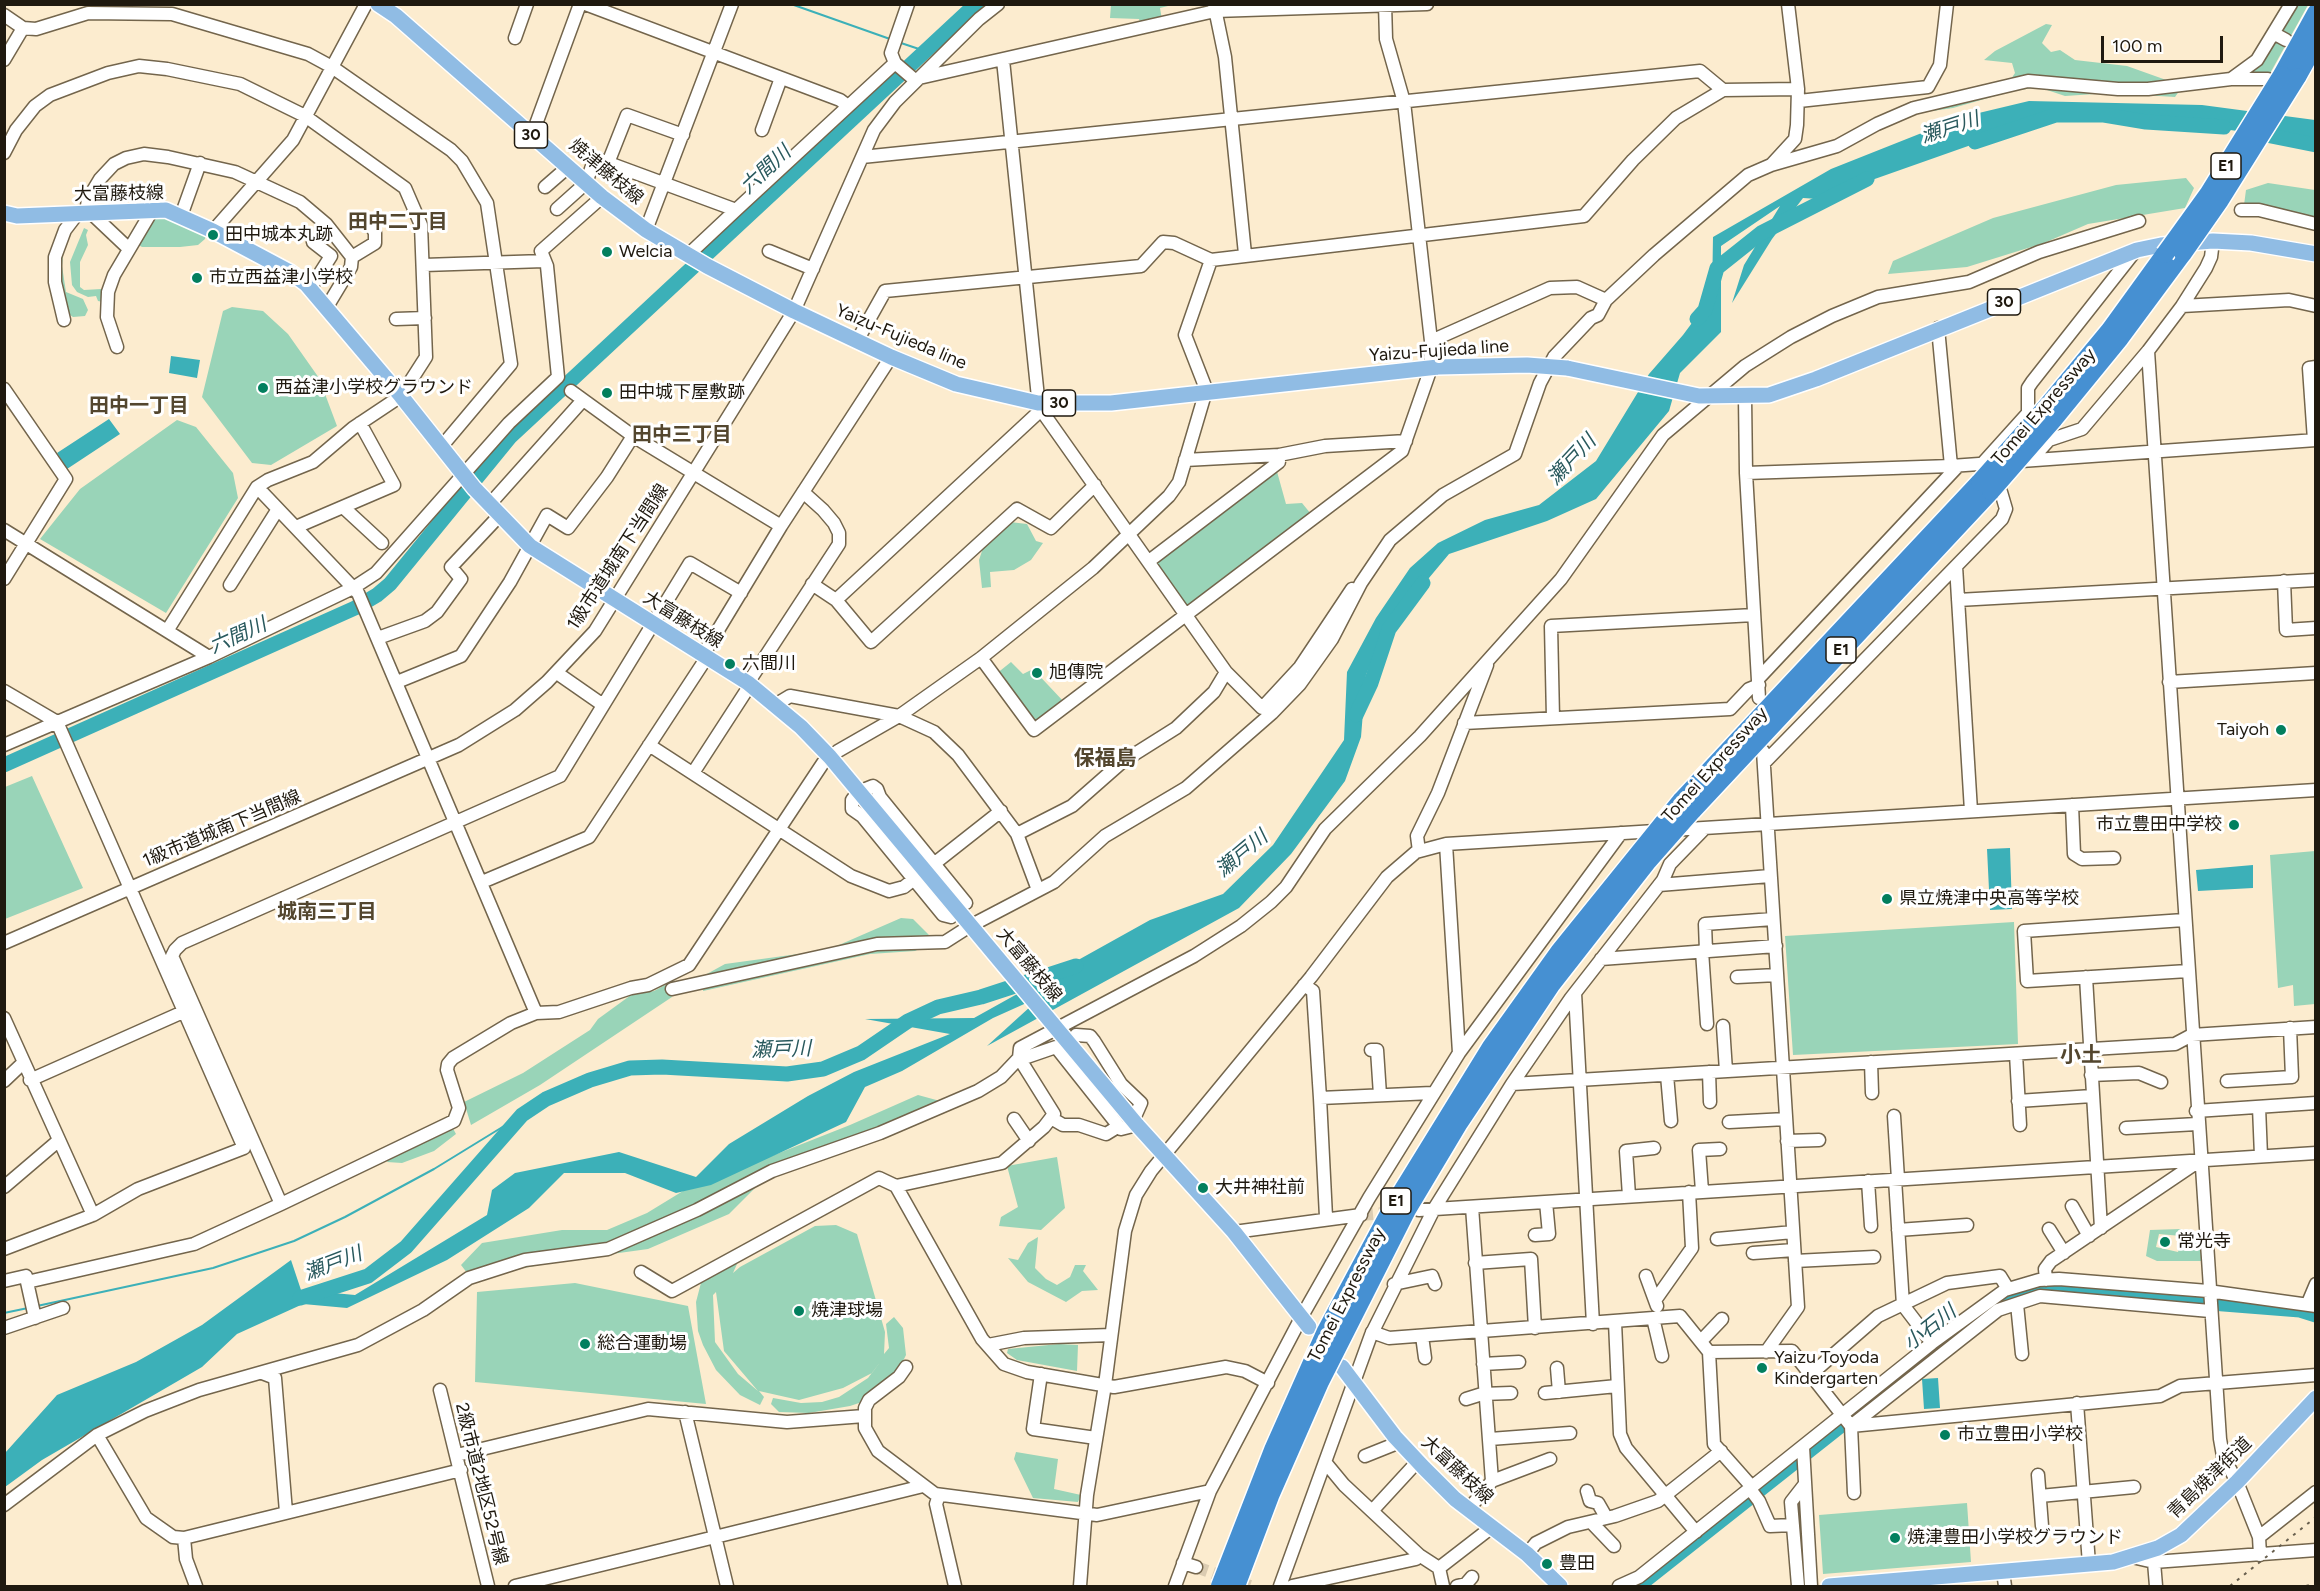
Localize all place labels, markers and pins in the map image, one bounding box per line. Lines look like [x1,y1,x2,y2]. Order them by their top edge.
place label: 田中城本丸跡 [225,224,333,246]
marker: 田中城本丸跡 [206,228,220,242]
place label: Welcia [619,241,672,263]
marker: Welcia [600,245,614,259]
place label: 市立西益津小学校 [209,267,353,289]
marker: 市立西益津小学校 [190,271,204,285]
place label: 西益津小学校グラウンド [275,377,473,399]
marker: 西益津小学校グラウンド [256,381,270,395]
place label: 田中城下屋敷跡 [619,382,745,404]
marker: 田中城下屋敷跡 [600,386,614,400]
place label: 六間川 [742,653,796,675]
marker: 六間川 [723,657,737,671]
place label: 旭傳院 [1049,662,1103,684]
marker: 旭傳院 [1030,666,1044,680]
place label: Taiyoh [2217,719,2269,741]
marker: Taiyoh [2274,723,2288,737]
place label: 市立豊田中学校 [2096,814,2222,836]
marker: 市立豊田中学校 [2227,818,2241,832]
place label: 県立焼津中央高等学校 [1899,888,2079,910]
marker: 県立焼津中央高等学校 [1880,892,1894,906]
place label: 大井神社前 [1215,1177,1305,1199]
marker: 大井神社前 [1196,1181,1210,1195]
place label: 常光寺 [2177,1231,2231,1253]
marker: 常光寺 [2158,1235,2172,1249]
place label: 焼津球場 [811,1300,883,1322]
marker: 焼津球場 [792,1304,806,1318]
place label: 総合運動場 [597,1333,687,1355]
marker: 総合運動場 [578,1337,592,1351]
place label: Yaizu Toyoda Kindergarten [1774,1347,1879,1390]
marker: Yaizu Toyoda Kindergarten [1755,1361,1769,1375]
place label: 市立豊田小学校 [1957,1424,2083,1446]
marker: 市立豊田小学校 [1938,1428,1952,1442]
place label: 焼津豊田小学校グラウンド [1907,1527,2123,1549]
marker: 焼津豊田小学校グラウンド [1888,1531,1902,1545]
place label: 豊田 [1559,1553,1595,1575]
marker: 豊田 [1540,1557,1554,1571]

